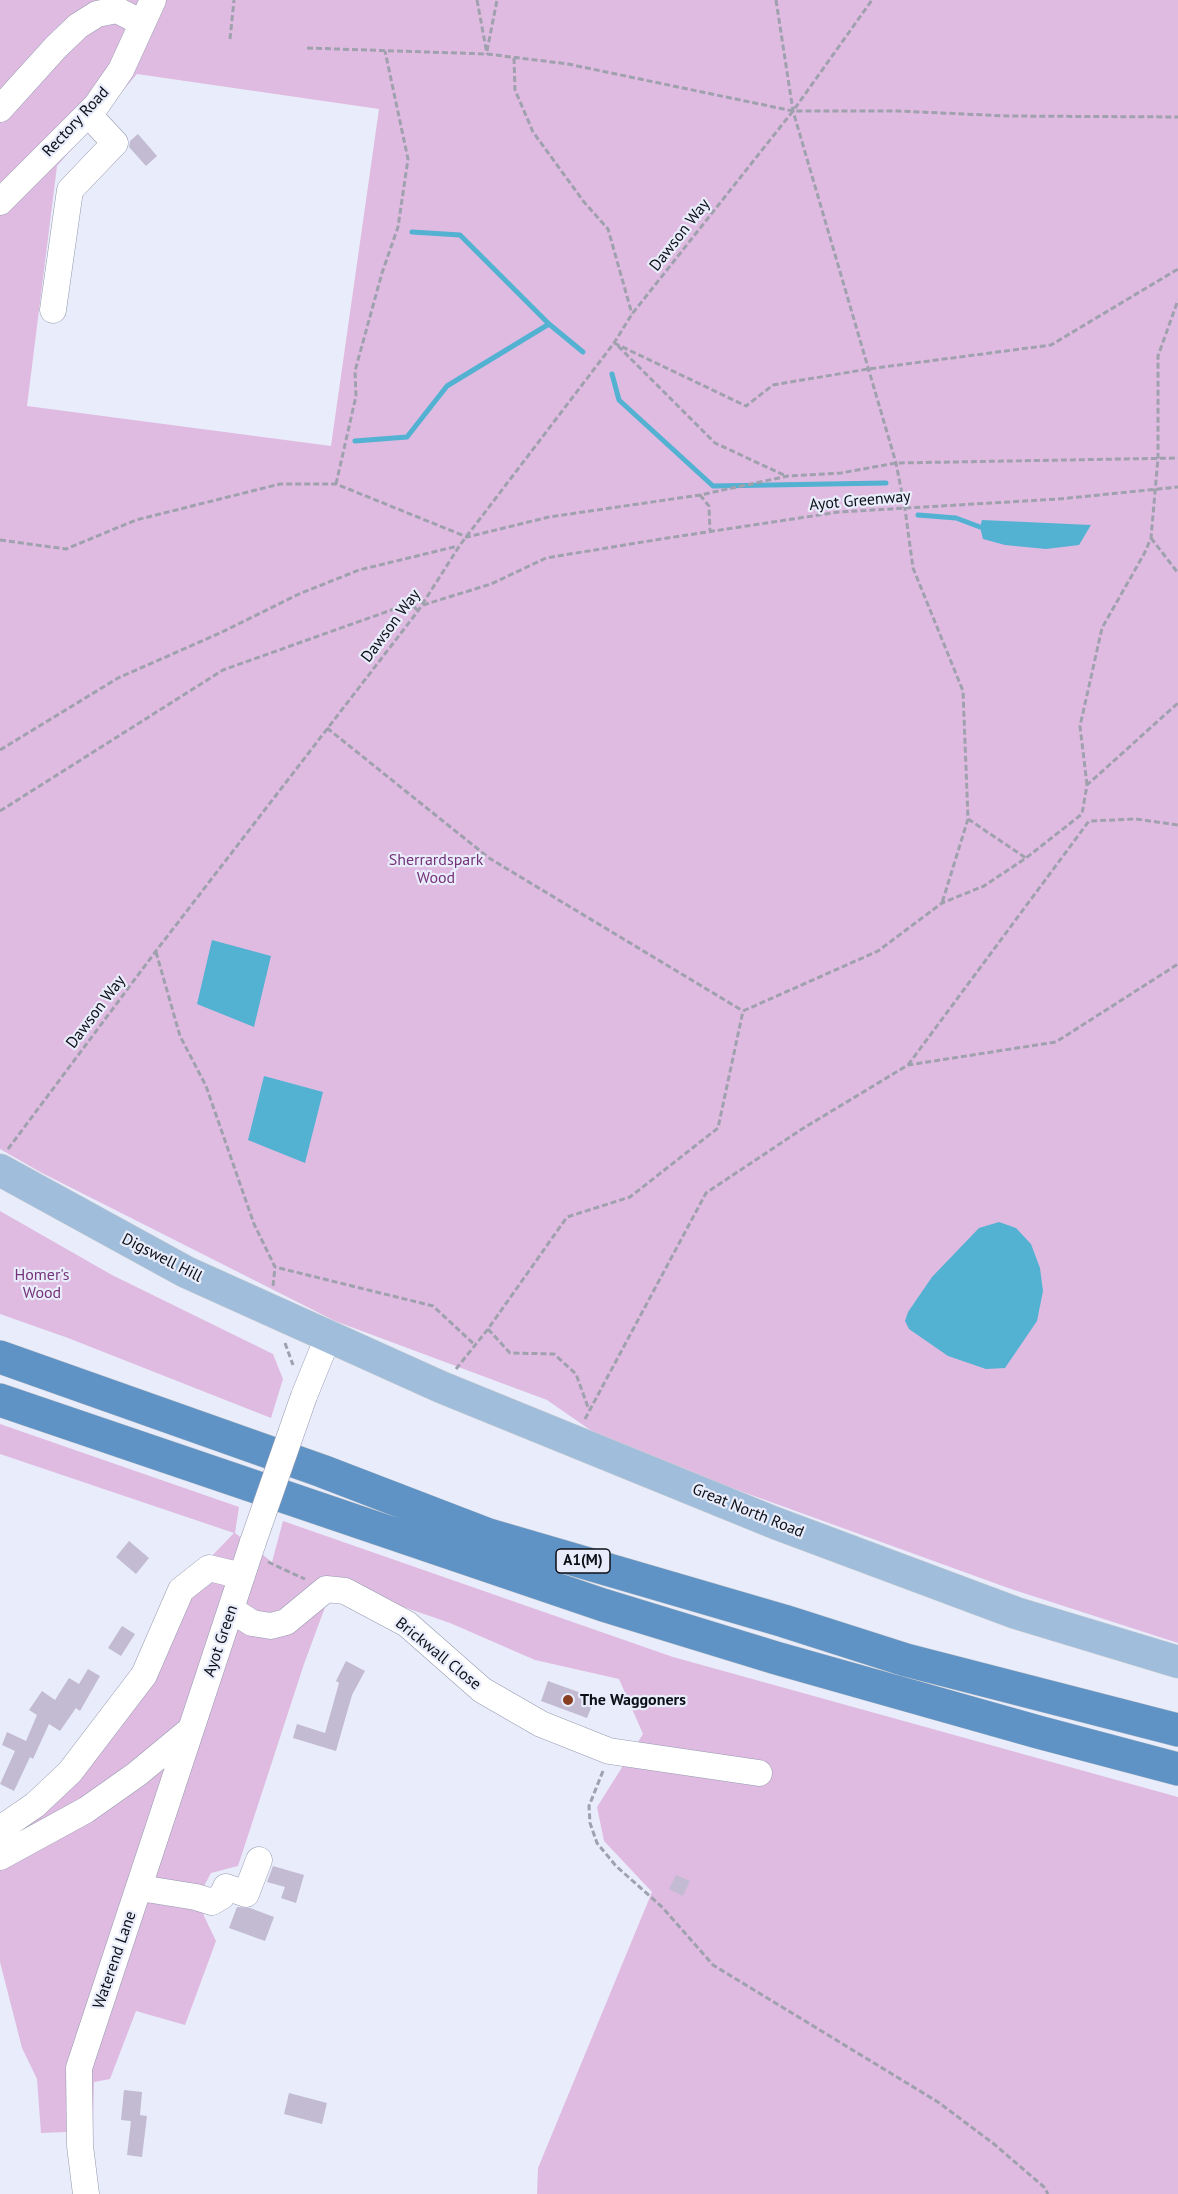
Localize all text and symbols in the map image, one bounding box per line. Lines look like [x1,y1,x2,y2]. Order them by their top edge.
street label: Rectory Road [39,83,113,161]
street label: Dawson Way [646,195,714,275]
street label: Ayot Greenway [809,487,911,515]
street label: Dawson Way [357,586,425,666]
park label: Sherrardspark Wood [389,850,483,888]
street label: Dawson Way [62,972,130,1052]
street label: Digswell Hill [119,1230,205,1286]
park label: Homer's Wood [14,1265,70,1303]
street label: Great North Road [689,1480,807,1542]
road number: A1(M) [556,1549,610,1573]
street label: Ayot Green [200,1603,242,1679]
street label: Brickwall Close [391,1614,485,1694]
place label: The Waggoners [580,1690,686,1710]
marker: The Waggoners [561,1693,575,1707]
street label: Waterend Lane [89,1909,141,2011]

